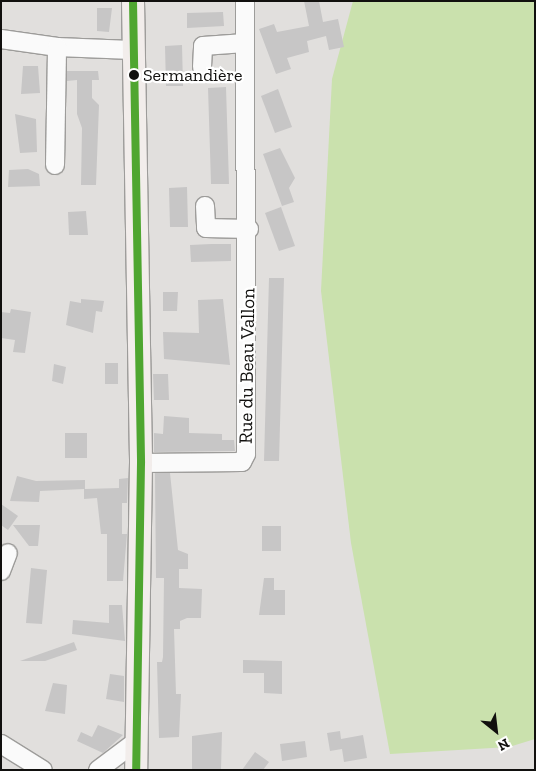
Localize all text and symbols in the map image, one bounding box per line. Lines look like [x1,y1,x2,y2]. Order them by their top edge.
place label: Sermandière [143,64,243,86]
marker: Sermandière [129,70,139,80]
street label: Rue du Beau Vallon [234,288,260,444]
north arrow [471,706,521,756]
text: N [495,735,512,755]

